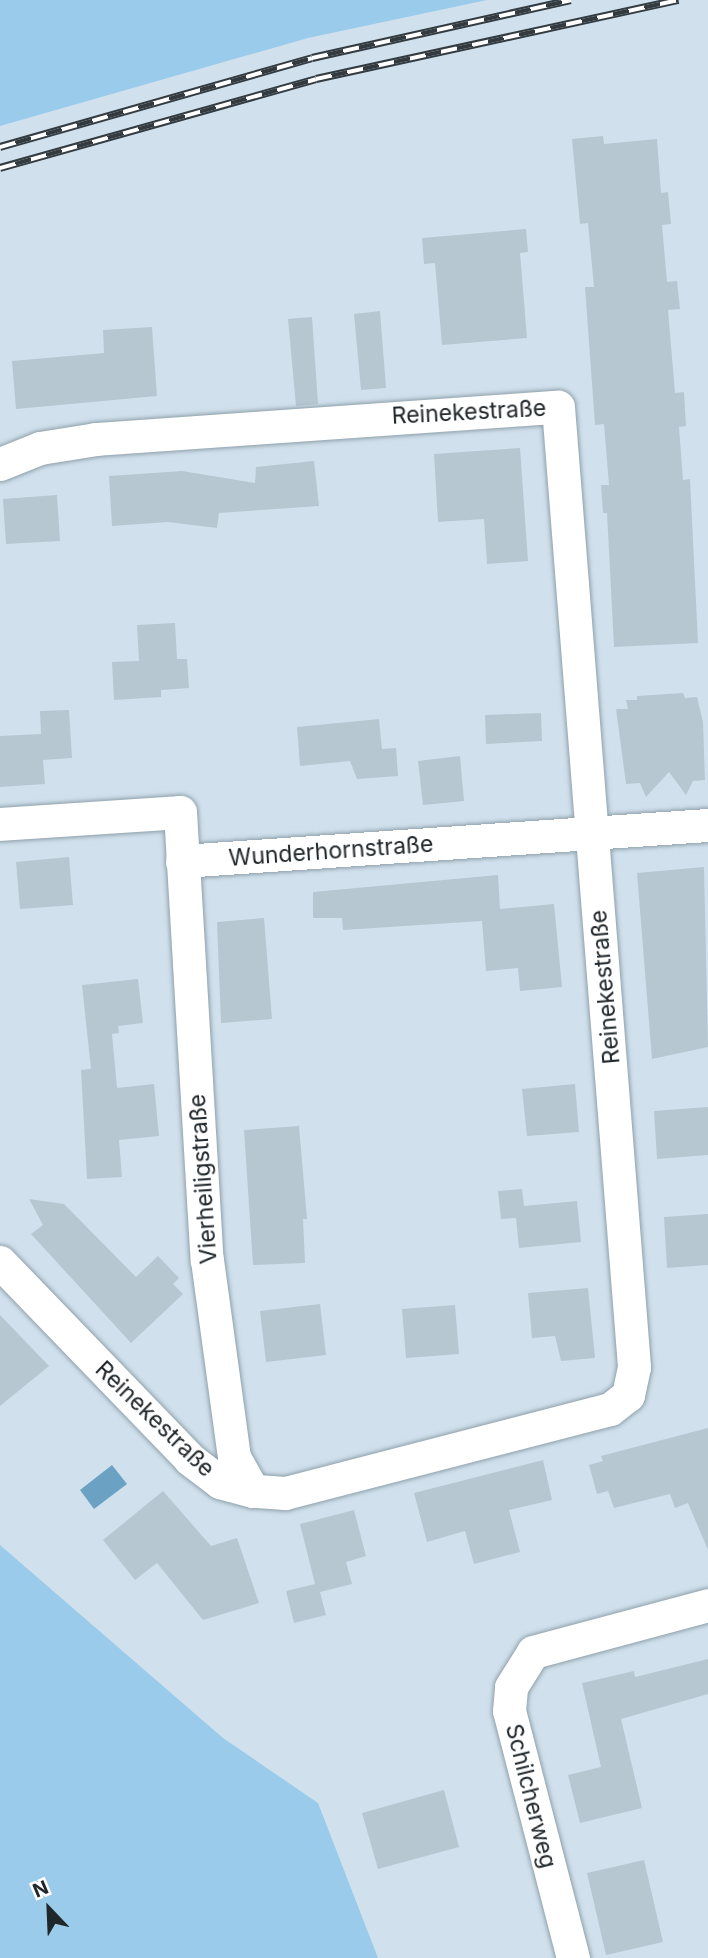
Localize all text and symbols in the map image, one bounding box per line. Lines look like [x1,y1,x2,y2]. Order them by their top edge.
street label: Reinekestraße [391,394,547,430]
street label: Wunderhornstraße [228,830,434,872]
street label: Reinekestraße [585,909,625,1065]
street label: Vierheiligstraße [183,1093,223,1265]
street label: Reinekestraße [90,1355,220,1483]
street label: Schilcherweg [500,1721,562,1871]
north arrow [14,1874,84,1944]
text: N [29,1876,52,1903]

